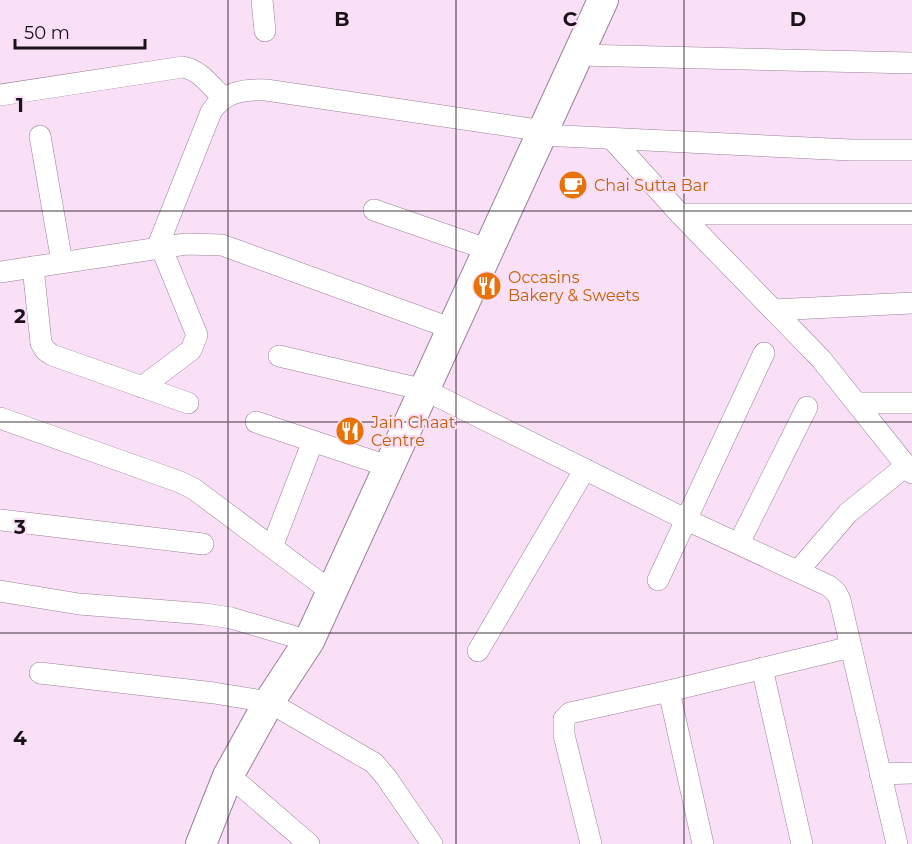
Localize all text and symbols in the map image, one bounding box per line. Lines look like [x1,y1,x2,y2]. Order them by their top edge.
text: B [334,7,350,31]
text: C [563,7,578,31]
text: D [790,7,806,31]
scale bar [15,12,146,50]
text: 50 m [24,22,70,44]
text: 1 [16,93,24,117]
cafe icon: Chai Sutta Bar [557,169,589,201]
place label: Chai Sutta Bar [594,176,709,195]
place label: Occasins Bakery & Sweets [508,268,640,305]
restaurant icon: Occasins Bakery & Sweets [471,270,503,302]
text: 2 [14,304,26,328]
place label: Jain Chaat Centre [370,413,456,450]
restaurant icon: Jain Chaat Centre [334,415,366,447]
text: 3 [13,515,26,539]
text: 4 [13,726,27,750]

